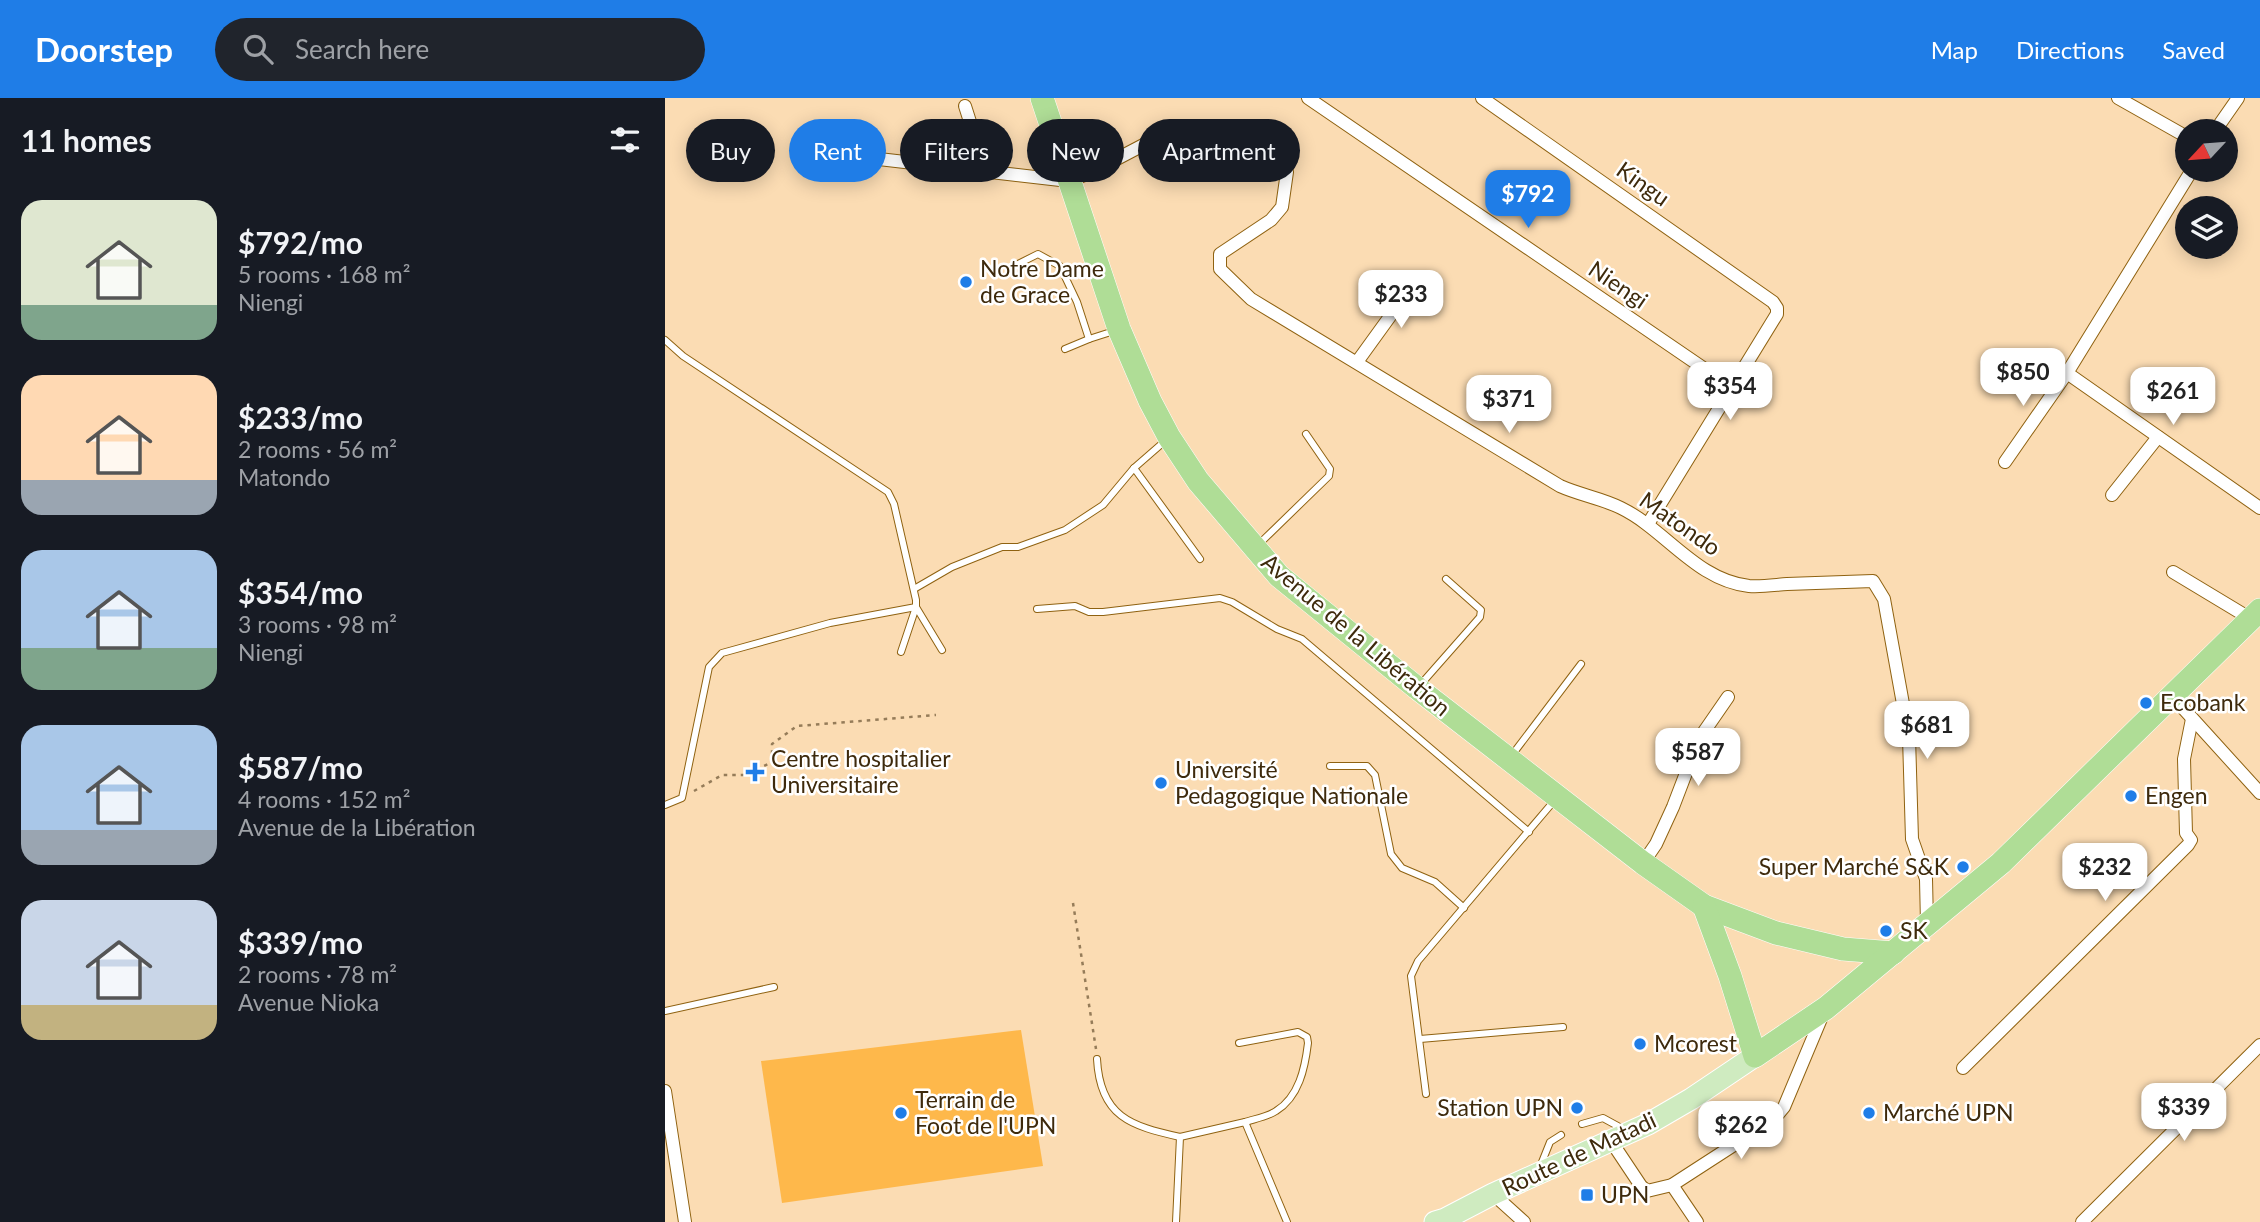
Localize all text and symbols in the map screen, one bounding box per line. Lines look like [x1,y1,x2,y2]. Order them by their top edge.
search box [215,18,705,81]
text: Doorstep [35,29,173,69]
icon: search [239,30,277,68]
text: Search here [295,33,429,65]
text: Map [1931,35,1978,64]
text: Directions [2016,35,2124,64]
text: Saved [2162,35,2225,64]
chip: Buy [686,119,775,182]
chip: Rent [789,119,886,182]
chip: Filters [900,119,1013,182]
chip: New [1027,119,1124,182]
chip: Apartment [1138,119,1300,182]
north arrow [2175,119,2238,182]
map controls [2175,119,2238,259]
icon: filters [606,121,644,159]
text: 11 homes [21,122,152,158]
street label: Kingu [1612,155,1676,211]
pin: $792 [1487,170,1569,230]
text: $792 [1501,179,1555,207]
button: layers [2175,196,2238,259]
text: $792/mo [238,224,363,260]
icon: home [77,228,161,312]
place label: Notre Dame de Grace [980,254,1104,308]
street label: Niengi [1584,254,1653,314]
text: 5 rooms · 168 m² [238,260,410,288]
pin: $233 [1360,271,1442,330]
marker: Notre Dame de Grace [958,274,974,290]
text: $233 [1374,279,1428,307]
text: Niengi [238,288,303,316]
pin: $850 [1982,348,2064,408]
text: $850 [1996,357,2050,385]
pin: $354 [1689,362,1771,422]
pin: $261 [2132,368,2214,427]
text: $354 [1703,371,1757,399]
pin: $371 [1468,376,1550,435]
text: $261 [2146,376,2200,404]
text: $371 [1482,384,1536,412]
text: $233/mo [238,399,363,435]
icon: home [77,403,161,487]
text: 2 rooms · 56 m² [238,435,397,463]
text: Matondo [238,463,330,491]
street label: Matondo [1635,485,1726,561]
street label: Avenue de la Libération [1257,547,1457,721]
text: $354/mo [238,574,363,610]
icon: home [77,578,161,662]
text: 3 rooms · 98 m² [238,610,397,638]
text: Niengi [238,638,303,666]
place label: Ecobank [2160,688,2246,716]
marker: Ecobank [2138,695,2154,711]
pin: $681 [1886,702,1968,761]
text: $681 [1900,710,1954,738]
pin: $587 [1657,728,1739,788]
text: $587 [1671,737,1725,765]
place label: Centre hospitalier Universitaire [771,744,951,798]
text: $587/mo [238,749,363,785]
icon: home [77,753,161,837]
place label: Université Pedagogique Nationale [1175,755,1408,809]
marker: Centre hospitalier Universitaire [745,762,765,782]
marker: Université Pedagogique Nationale [1153,775,1169,791]
place label: Engen [2145,781,2208,809]
text: 4 rooms · 152 m² [238,785,410,813]
marker: Engen [2123,788,2139,804]
text: Avenue de la Libération [238,813,476,841]
pin: $232 [2064,844,2146,903]
place label: Super Marché S&K [1759,852,1950,880]
text: $232 [2078,852,2132,880]
marker: Super Marché S&K [1955,859,1971,875]
place label: SK [1900,916,1928,944]
marker: SK [1878,923,1894,939]
text: $339/mo [238,924,363,960]
icon: home [77,928,161,1012]
text: 2 rooms · 78 m² [238,960,397,988]
text: Avenue Nioka [238,988,379,1016]
place label: Mcorest [1654,1029,1738,1057]
marker: Mcorest [1632,1036,1648,1052]
pin: $339 [2143,1084,2225,1143]
place label: Terrain de Foot de l'UPN [915,1085,1056,1139]
text: $339 [2157,1092,2211,1120]
place label: Station UPN [1437,1093,1563,1121]
place label: Marché UPN [1883,1098,2013,1126]
marker: Station UPN [1569,1100,1585,1116]
pin: $262 [1700,1102,1782,1161]
marker: Terrain de Foot de l'UPN [893,1105,909,1121]
street label: Route de Matadi [1497,1105,1660,1201]
marker: Marché UPN [1861,1105,1877,1121]
text: $262 [1714,1110,1768,1138]
place label: UPN [1601,1180,1649,1208]
marker: UPN [1579,1187,1595,1203]

